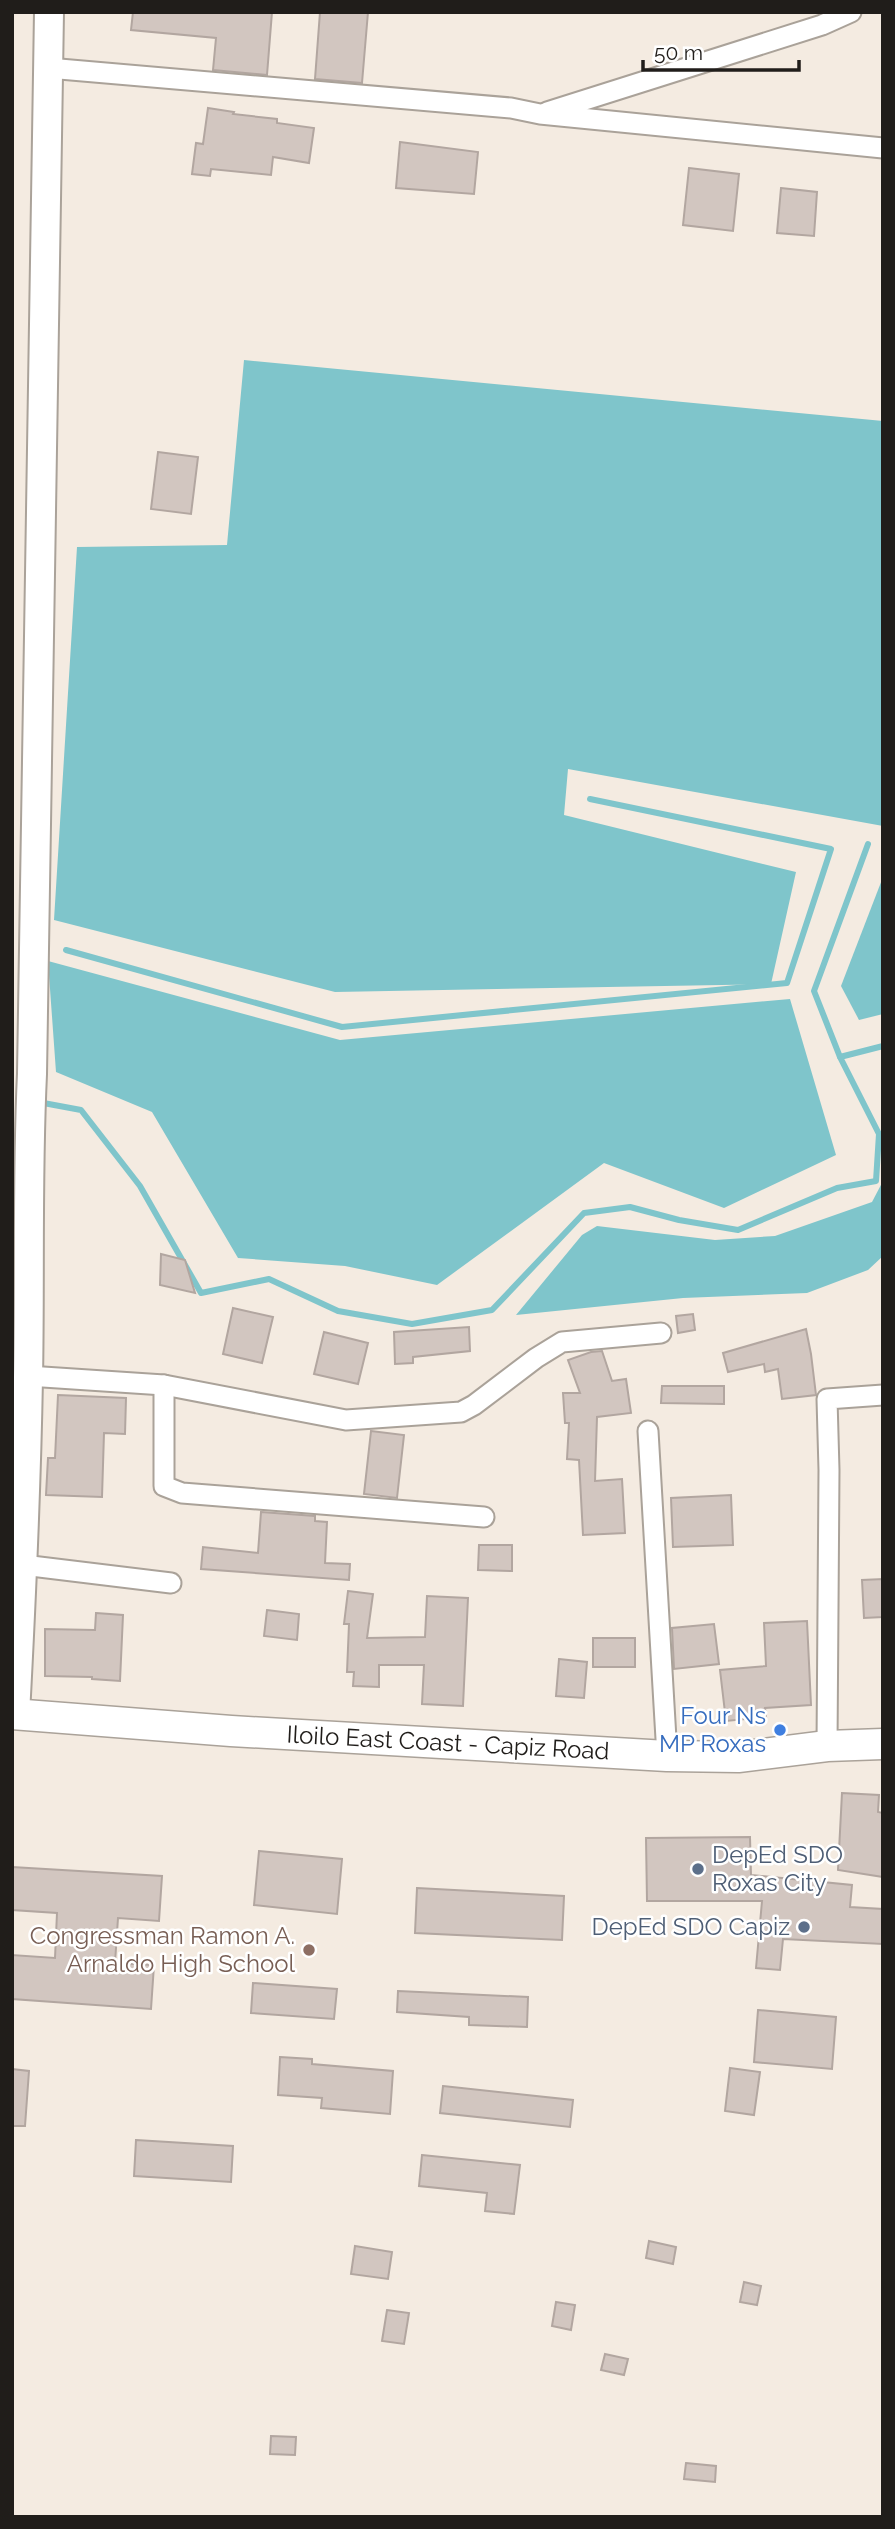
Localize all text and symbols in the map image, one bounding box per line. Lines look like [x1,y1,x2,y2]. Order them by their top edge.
scale bar [643,28,799,72]
text: 50 m [654,40,703,65]
place label: Four Ns MP Roxas [659,1701,766,1758]
street label: Iloilo East Coast - Capiz Road [286,1720,610,1765]
marker: Four Ns MP Roxas [772,1722,788,1738]
place label: DepEd SDO Roxas City [712,1840,843,1897]
marker: DepEd SDO Roxas City [690,1861,706,1877]
place label: DepEd SDO Capiz [592,1912,790,1941]
marker: DepEd SDO Capiz [796,1919,812,1935]
place label: Congressman Ramon A. Arnaldo High School [30,1921,295,1978]
marker: Congressman Ramon A. Arnaldo High School [301,1942,317,1958]

